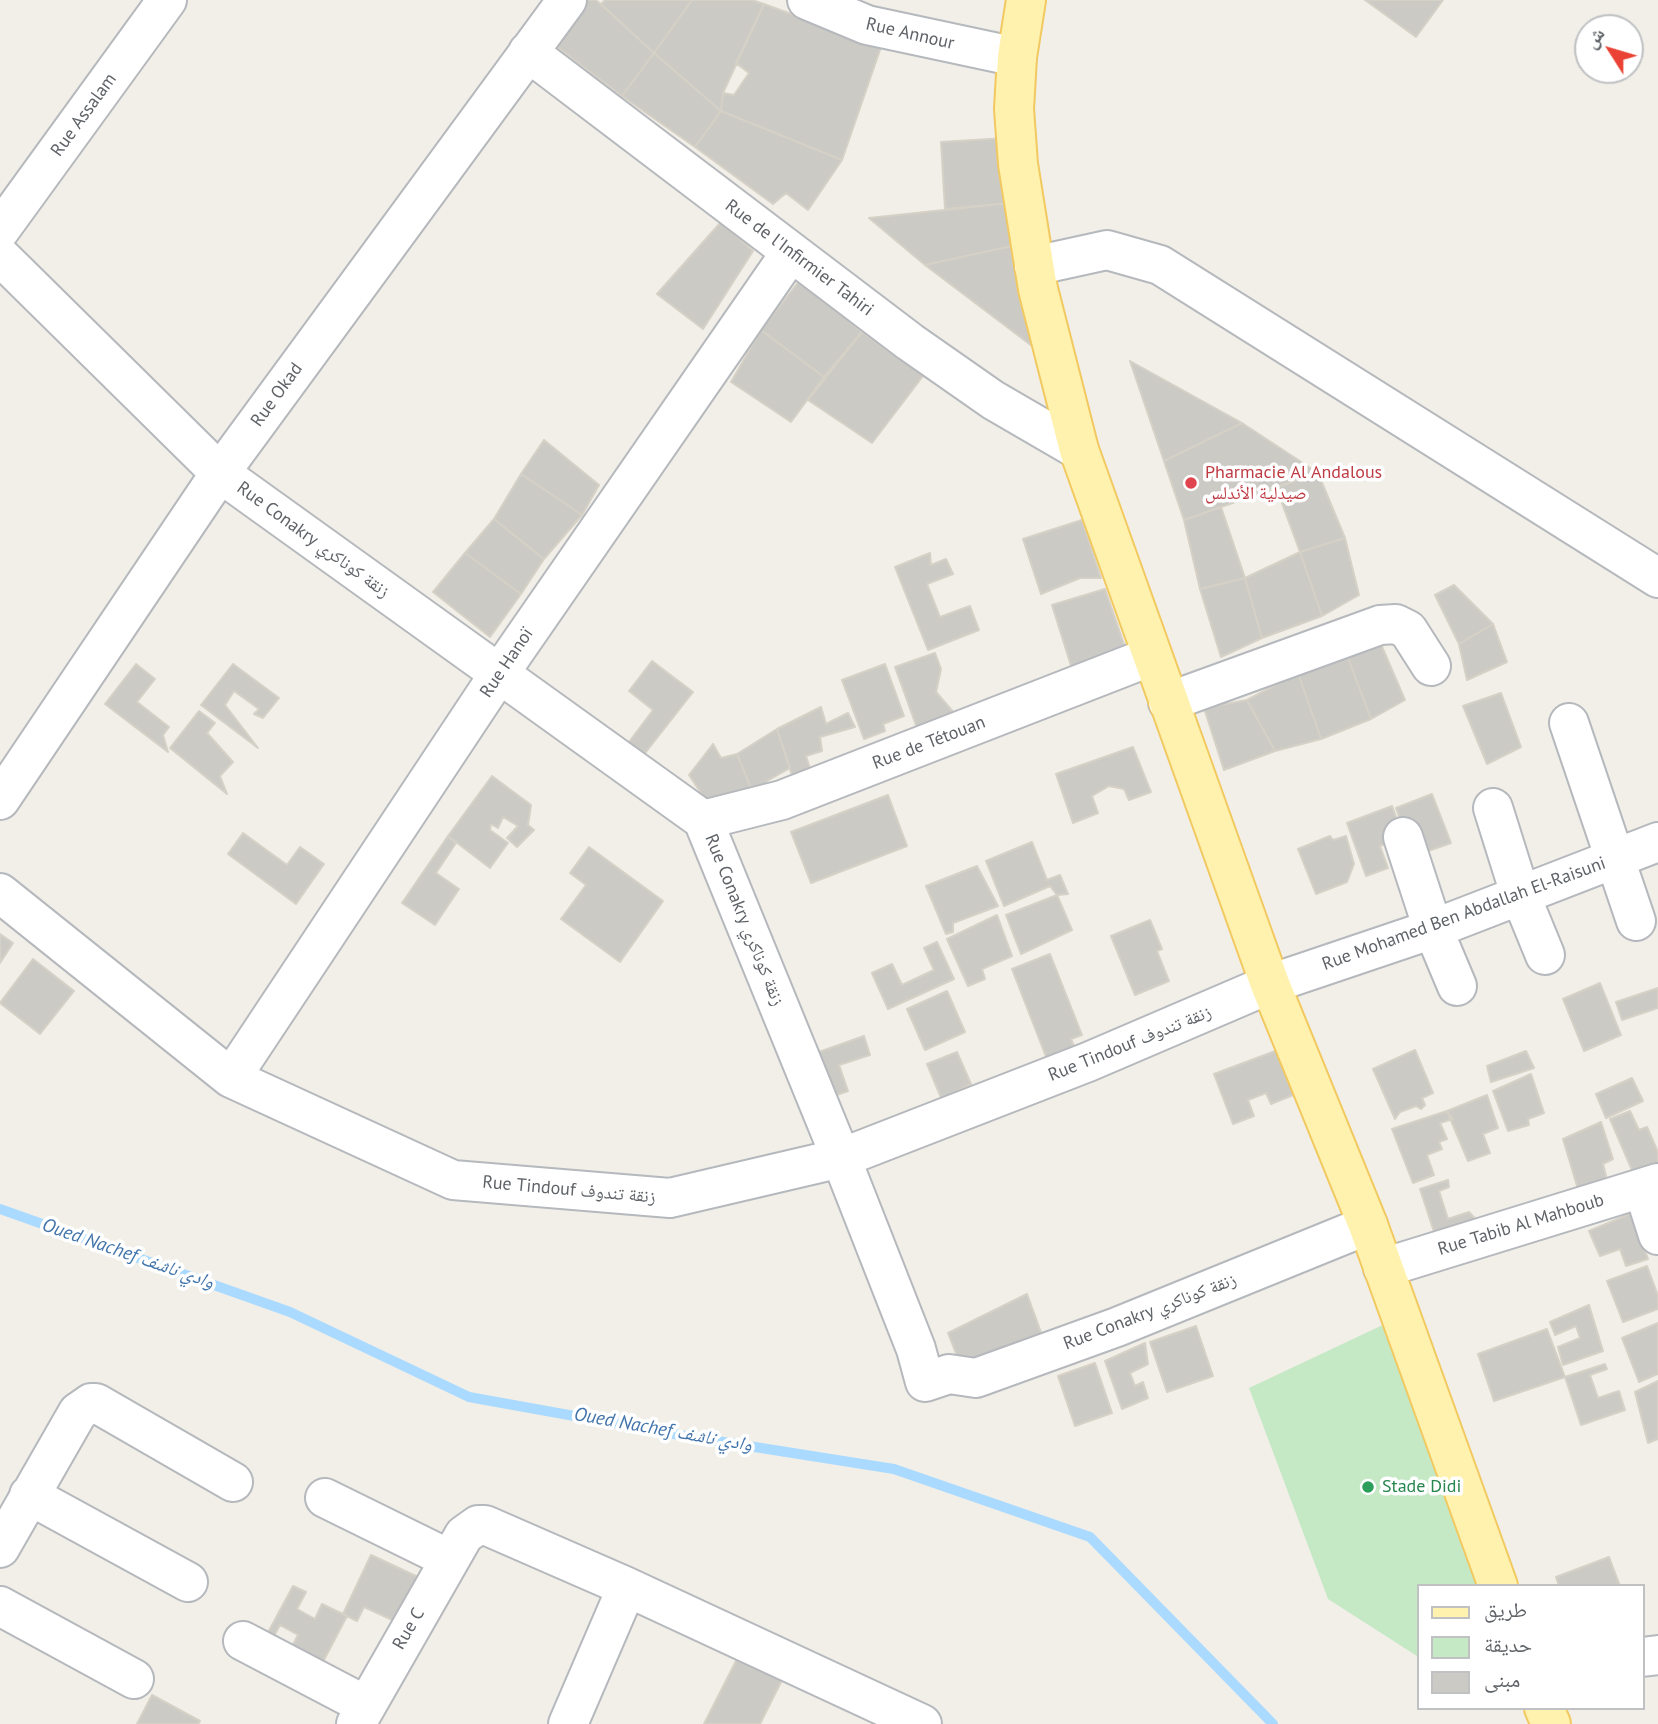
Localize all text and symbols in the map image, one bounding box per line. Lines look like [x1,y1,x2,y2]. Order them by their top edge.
street label: Rue Annour [864,13,956,55]
north arrow [1574,14,1644,84]
text: ش [1578,22,1609,53]
street label: Rue Assalam [47,69,121,161]
street label: Rue de l'Infirmier Tahiri [721,195,877,321]
street label: Rue Okad [247,359,307,431]
place label: Pharmacie Al Andalous صيدلية الأندلس [1205,462,1382,504]
marker: Pharmacie Al Andalous صيدلية الأندلس [1183,475,1199,491]
street label: Rue Conakry زنقة كوناكري [233,477,393,603]
street label: Rue Hanoï [476,624,538,702]
street label: Rue de Tétouan [870,712,988,774]
street label: Rue Conakry زنقة كوناكري [700,831,788,1009]
street label: Rue Mohamed Ben Abdallah El-Raisuni [1319,853,1609,975]
street label: Rue Tindouf زنقة تندوف [1045,1001,1215,1087]
street label: Rue Tindouf زنقة تندوف [481,1172,657,1208]
street label: Rue Tabib Al Mahboub [1435,1189,1607,1261]
water label: Oued Nachef وادي ناشف [39,1214,217,1294]
street label: Rue Conakry زنقة كوناكري [1061,1269,1239,1355]
water label: Oued Nachef وادي ناشف [572,1403,754,1457]
place label: Stade Didi [1382,1476,1461,1498]
marker: Stade Didi [1360,1479,1376,1495]
legend [1416,1584,1644,1710]
text: طريق [1484,1596,1527,1623]
street label: Rue C [389,1604,429,1654]
text: حديقة [1484,1631,1532,1658]
text: مبنى [1484,1666,1520,1693]

